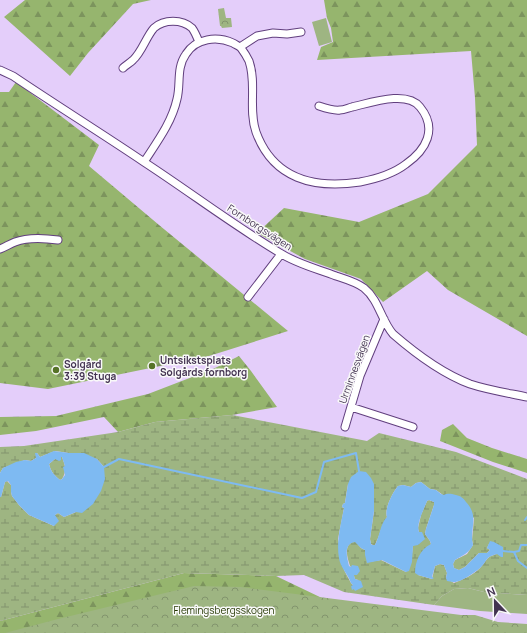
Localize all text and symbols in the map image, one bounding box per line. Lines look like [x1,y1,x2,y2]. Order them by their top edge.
street label: Fornborgsvägen [225,201,295,253]
street label: Urminnesvägen [335,333,373,405]
place label: Untsikstsplats Solgårds fornborg [160,353,247,379]
place label: Solgård 3:39 Stuga [64,357,117,383]
marker: Untsikstsplats Solgårds fornborg [147,361,157,371]
marker: Solgård 3:39 Stuga [51,365,61,375]
north arrow [475,581,515,621]
text: N [485,583,498,600]
park label: Flemingsbergsskogen [174,603,275,617]

